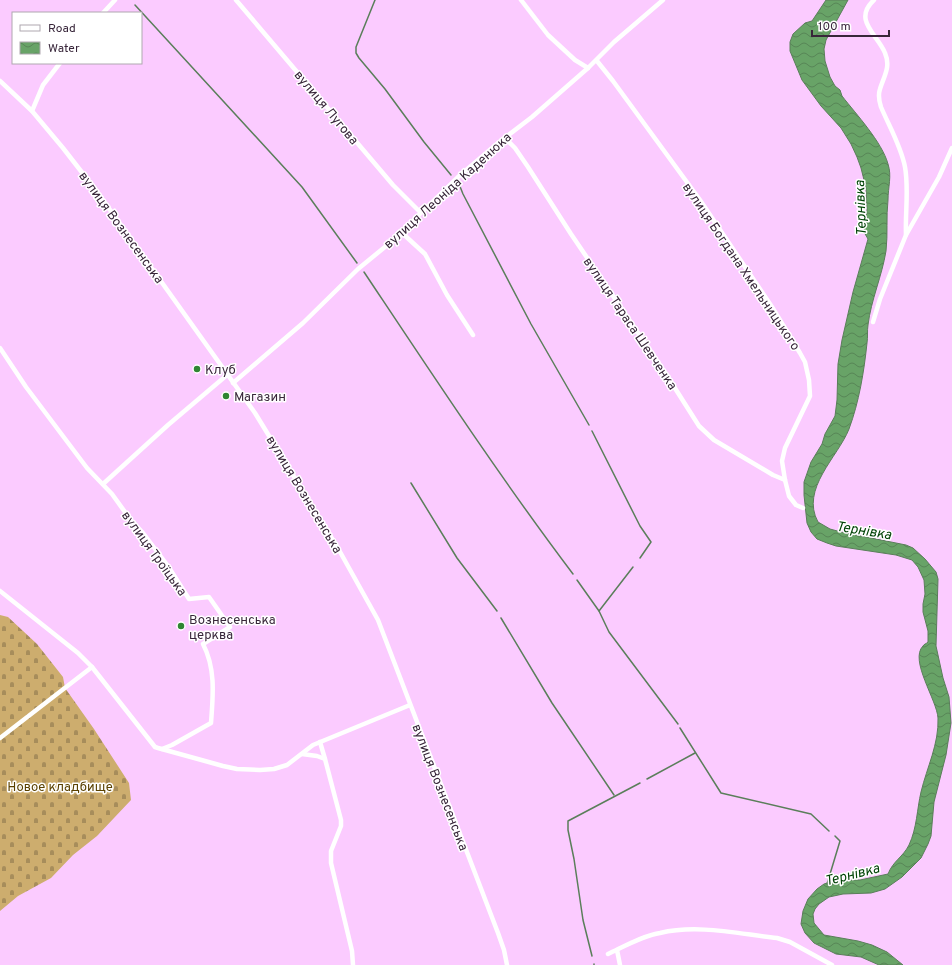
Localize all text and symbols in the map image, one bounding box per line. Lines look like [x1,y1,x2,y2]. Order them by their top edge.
legend [12,12,142,64]
scale bar [812,12,889,38]
text: 100 m [818,19,851,35]
text: Road [48,21,76,37]
text: Water [48,41,80,57]
street label: вулиця Лугова [290,68,361,149]
street label: вулиця Леоніда Каденюка [381,130,515,253]
street label: вулиця Вознесенська [74,169,166,287]
water label: Тернівка [852,179,871,236]
street label: вулиця Богдана Хмельницького [678,180,803,354]
street label: вулиця Тараса Шевченка [579,255,680,393]
place label: Клуб [205,363,236,379]
marker: Клуб [192,364,202,374]
place label: Магазин [234,390,286,406]
marker: Магазин [221,391,231,401]
street label: вулиця Вознесенська [262,433,345,557]
street label: вулиця Троїцька [117,509,190,600]
water label: Тернівка [835,519,893,544]
place label: Вознесенська церква [189,613,276,644]
marker: Вознесенська церква [176,621,186,631]
street label: вулиця Вознесенська [408,722,471,853]
park label: Новое кладбище [7,780,113,796]
water label: Тернівка [823,860,882,890]

